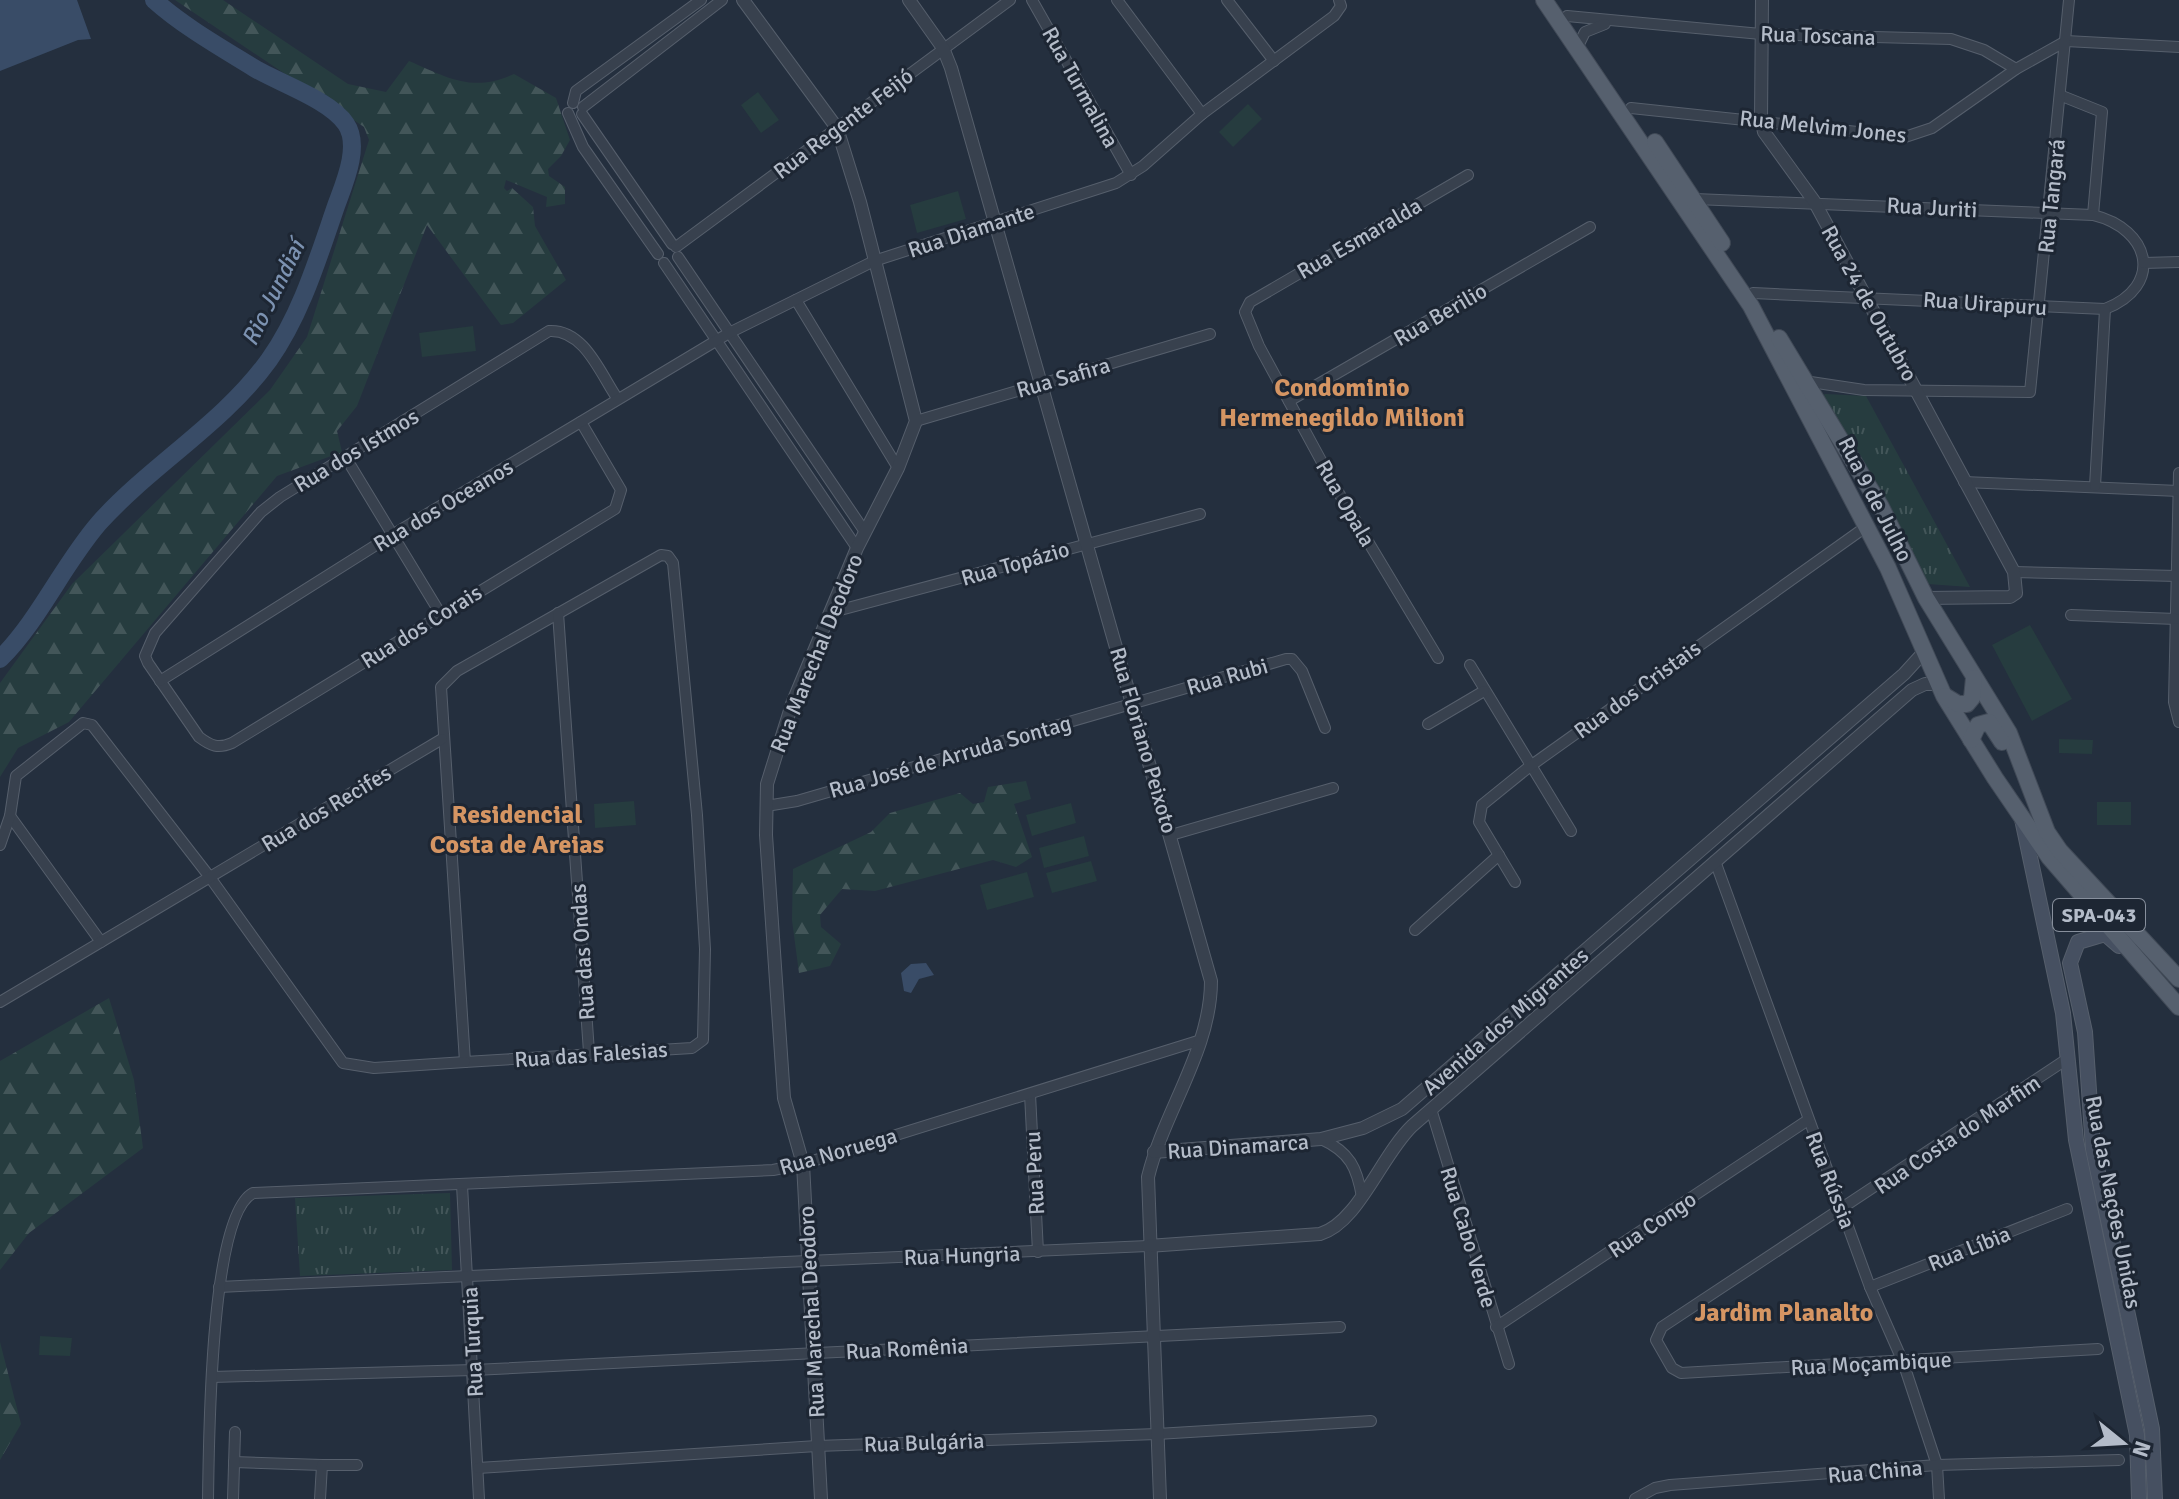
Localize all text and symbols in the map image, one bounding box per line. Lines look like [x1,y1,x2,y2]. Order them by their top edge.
street label: Rua Toscana [1760,20,1876,51]
street label: Rua Turmalina [1036,22,1125,152]
street label: Rua Regente Feijó [768,62,919,185]
street label: Rua Melvim Jones [1738,104,1908,149]
street label: Rua Tangará [2032,137,2071,255]
street label: Rua Esmaralda [1292,192,1427,285]
street label: Rua Juriti [1886,192,1978,223]
street label: Rua Diamante [905,197,1038,264]
street label: Rua 24 de Outubro [1816,221,1924,386]
water label: Rio Jundiaí [235,231,313,351]
street label: Rua Berilio [1389,277,1492,352]
street label: Rua Uirapuru [1922,286,2048,321]
street label: Rua Safira [1013,351,1113,404]
district label: Condominio Hermenegildo Milioni [1219,372,1465,434]
street label: Rua dos Istmos [289,403,424,498]
street label: Rua 9 de Julho [1832,432,1919,566]
street label: Rua dos Oceanos [368,453,518,558]
street label: Rua Opala [1310,455,1381,551]
street label: Rua Topázio [958,535,1072,592]
street label: Rua Marechal Deodoro [764,550,869,757]
street label: Rua dos Corais [356,579,487,674]
street label: Rua dos Cristais [1569,634,1706,744]
street label: Rua Floriano Peixoto [1104,644,1183,836]
street label: Rua Rubi [1183,652,1271,701]
street label: Rua José de Arruda Sontag [826,709,1074,804]
street label: Rua dos Recifes [257,759,396,858]
district label: Residencial Costa de Areias [430,799,604,861]
street label: Rua das Ondas [564,883,601,1021]
road number: SPA-043 [2053,899,2145,931]
street label: Avenida dos Migrantes [1417,942,1594,1101]
street label: Rua das Falesias [513,1036,669,1073]
street label: Rua Costa do Marfim [1869,1069,2045,1200]
street label: Rua das Nações Unidas [2080,1093,2147,1311]
street label: Rua Noruega [776,1122,900,1181]
street label: Rua Dinamarca [1166,1128,1310,1165]
street label: Rua Rússia [1800,1128,1861,1233]
street label: Rua Peru [1019,1130,1050,1216]
street label: Rua Cabo Verde [1434,1163,1503,1311]
street label: Rua Congo [1603,1185,1701,1264]
street label: Rua Marechal Deodoro [792,1205,831,1419]
street label: Rua Líbia [1924,1220,2014,1277]
street label: Rua Hungria [903,1240,1021,1271]
street label: Rua Turquia [456,1286,489,1398]
district label: Jardim Planalto [1695,1297,1873,1329]
street label: Rua Romênia [845,1332,969,1365]
street label: Rua Moçambique [1790,1346,1952,1381]
north arrow [2083,1403,2163,1483]
street label: Rua Bulgária [863,1427,985,1458]
text: N [2126,1438,2157,1460]
street label: Rua China [1826,1454,1924,1489]

